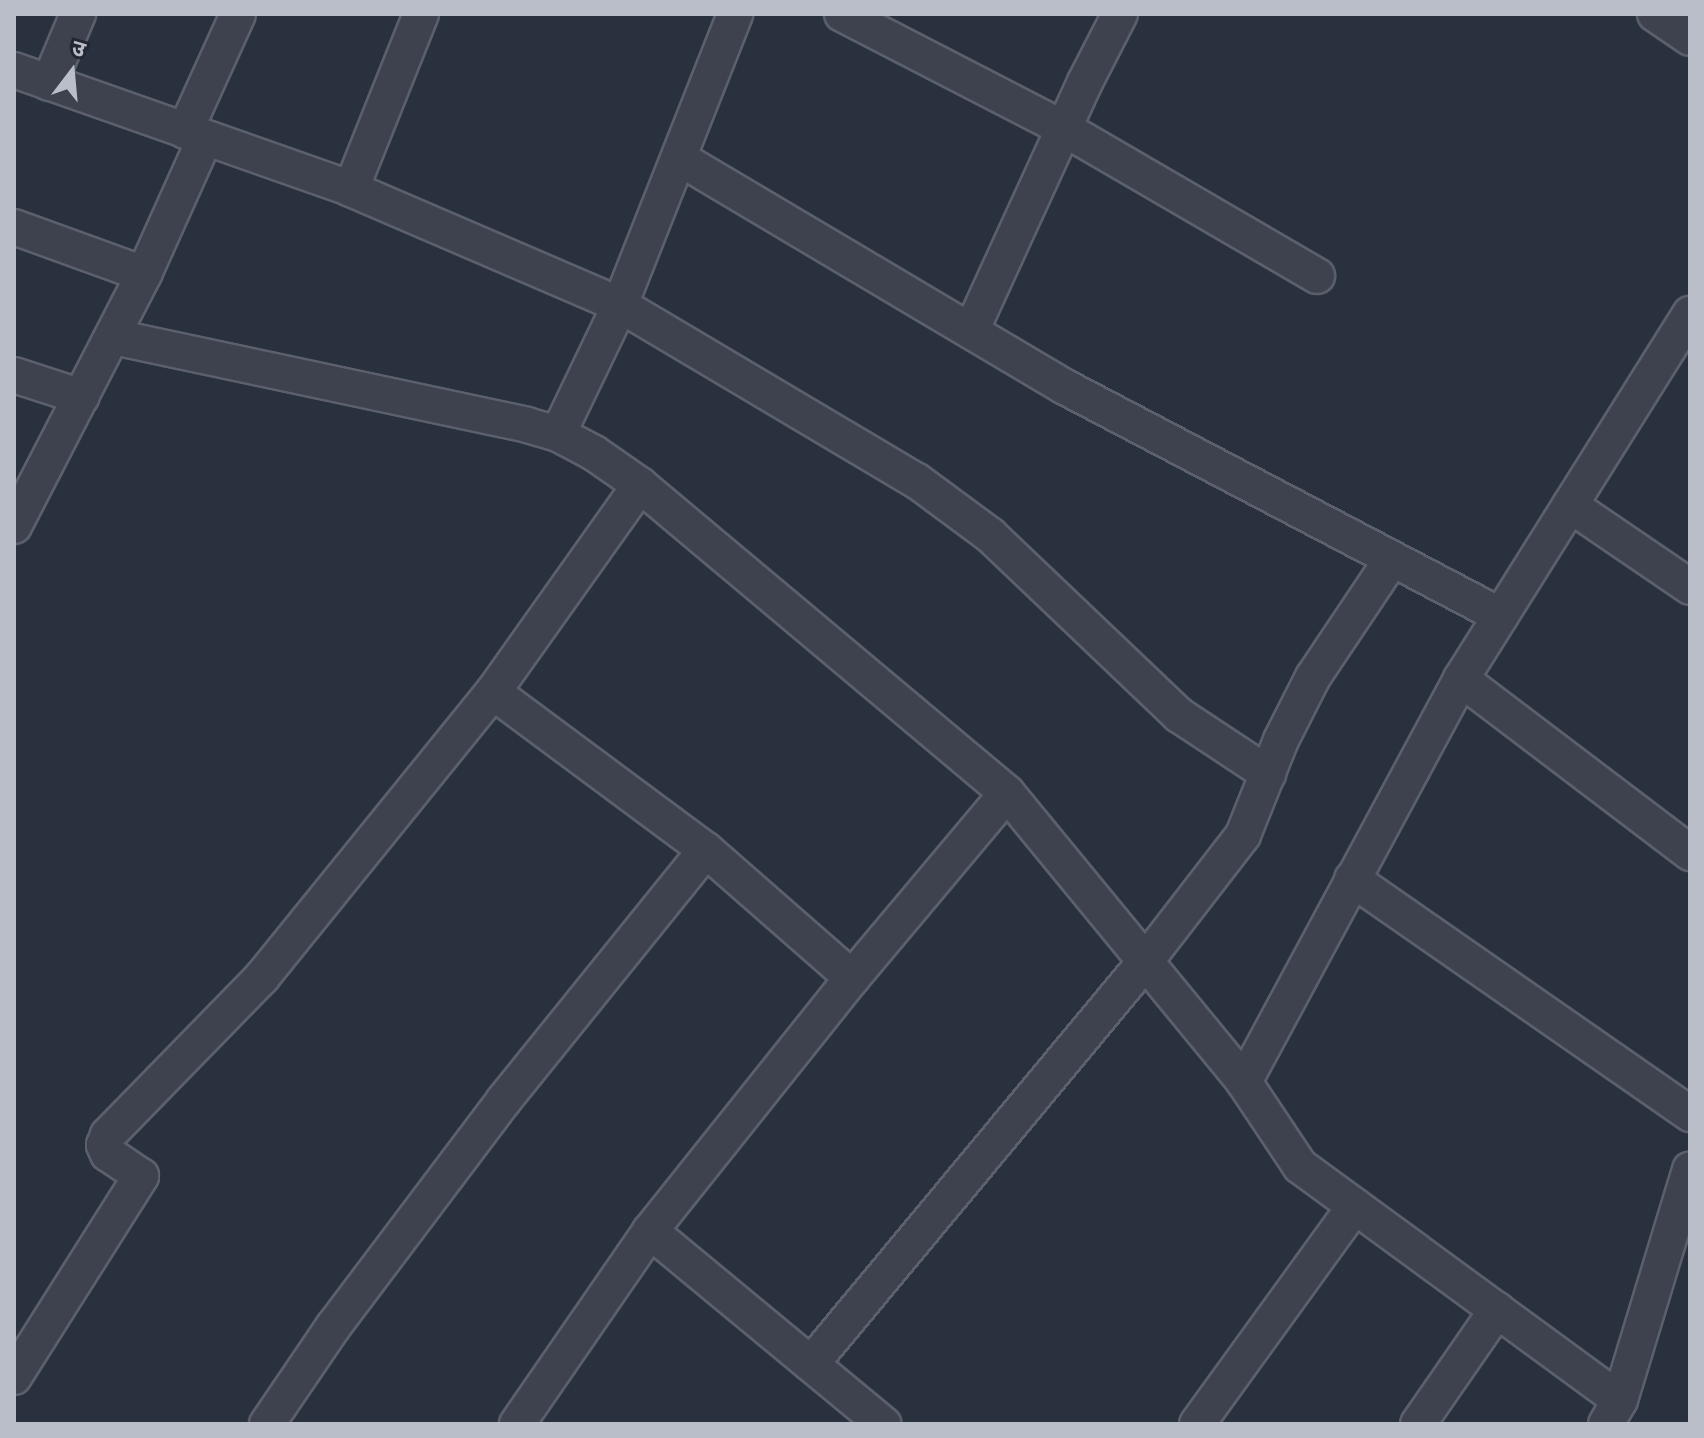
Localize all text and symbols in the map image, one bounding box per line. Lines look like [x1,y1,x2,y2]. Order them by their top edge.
north arrow [32,32,112,112]
text: उ [69,35,88,62]

